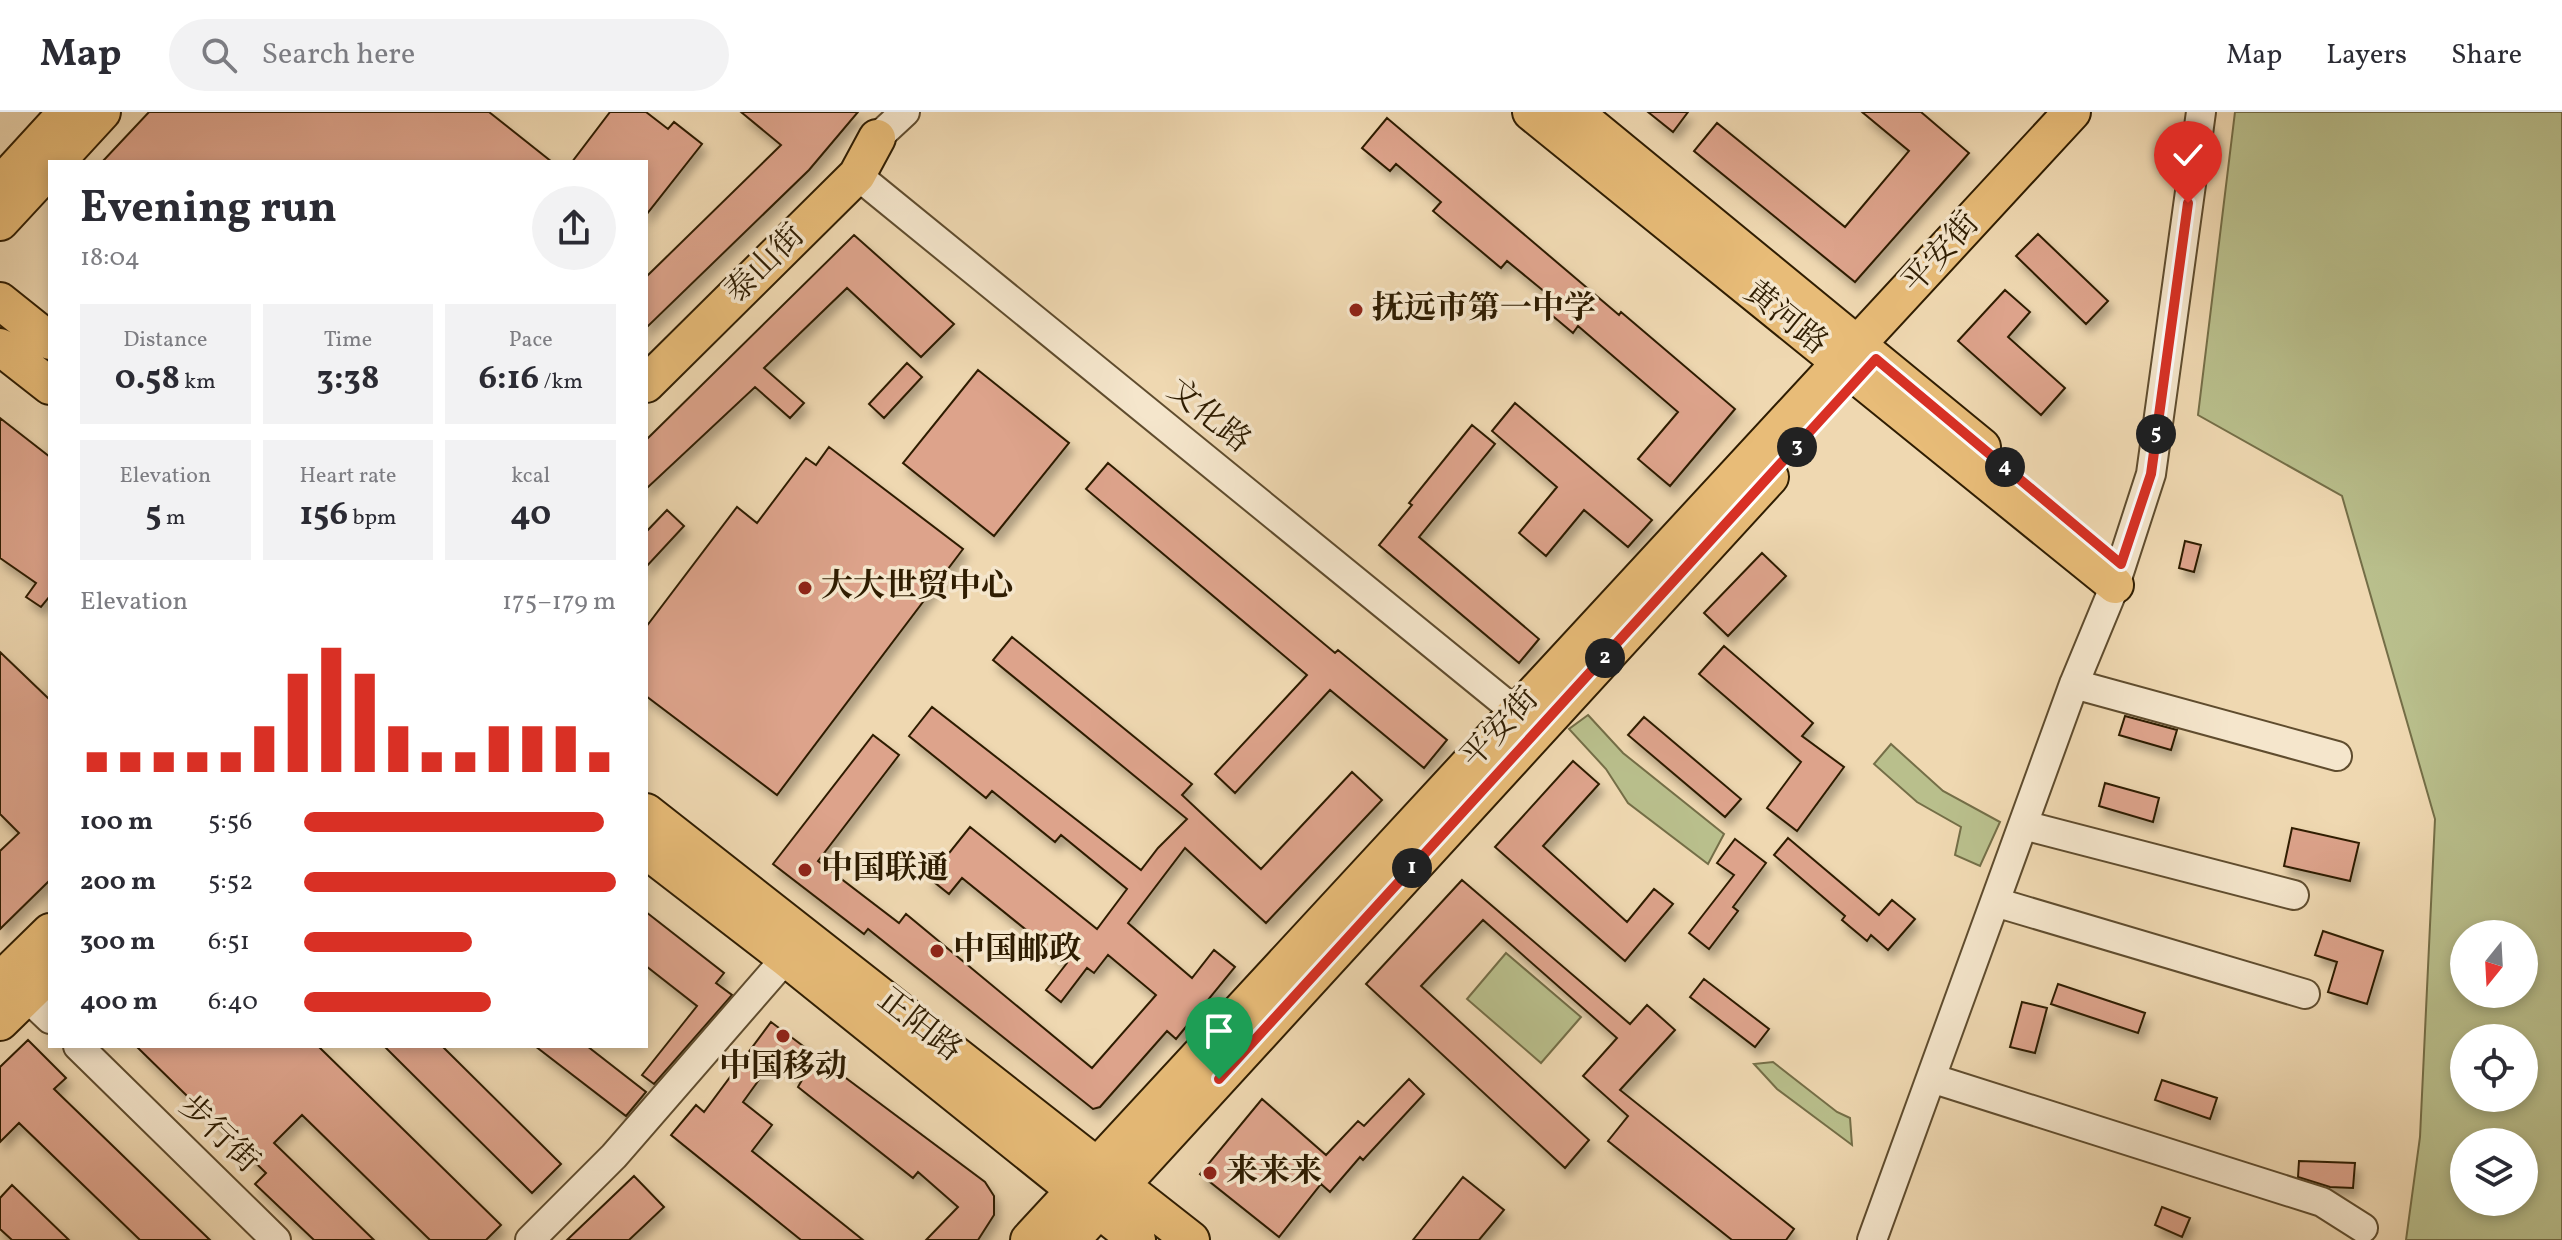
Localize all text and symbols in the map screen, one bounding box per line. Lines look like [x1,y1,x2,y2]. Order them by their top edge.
search box [169,19,729,91]
text: Map [40,29,121,82]
icon: search [197,33,241,77]
text: Search here [261,34,415,76]
text: Map [2226,36,2282,75]
text: Layers [2326,36,2407,75]
text: Share [2451,36,2522,75]
pin [2154,121,2222,203]
icon: check [2166,133,2210,177]
text: Evening run [80,179,337,240]
button: share [532,186,616,270]
street label: 平安街 [1894,204,1990,304]
street label: 泰山街 [716,215,816,315]
text: 18:04 [80,240,140,276]
street label: 黄河路 [1734,272,1836,366]
place label: 抚远市第一中学 [1372,288,1596,332]
marker: 抚远市第一中学 [1347,301,1365,319]
text: Distance [123,325,207,356]
text: Time [324,325,372,356]
text: Pace [509,325,553,356]
text: 0.58 [115,356,180,403]
text: 3:38 [317,356,379,403]
text: 6:16 [478,356,539,403]
text: km [180,367,216,398]
text: /km [539,367,583,398]
street label: 文化路 [1157,370,1259,464]
pin: 5 [2136,414,2176,454]
text: 5 [2151,418,2161,449]
pin: 3 [1777,427,1817,467]
text: 3 [1791,431,1803,462]
pin: 4 [1985,447,2025,487]
text: 4 [1998,451,2012,482]
text: Elevation [120,461,211,492]
text: Heart rate [299,461,397,492]
text: kcal [511,461,550,492]
text: 5 [145,492,162,539]
text: 156 [299,492,348,539]
text: 40 [510,492,551,539]
text: m [162,503,185,534]
text: bpm [348,503,397,534]
place label: 大大世贸中心 [821,566,1013,610]
marker: 大大世贸中心 [796,579,814,597]
text: Elevation [80,584,188,620]
text: 175–179 m [502,584,616,620]
pin: 2 [1585,638,1625,678]
text: 2 [1599,642,1611,673]
street label: 平安街 [1452,679,1550,779]
text: 100 m [80,804,153,840]
text: 5:56 [208,804,252,840]
place label: 中国联通 [821,848,949,892]
pin: 1 [1392,848,1432,888]
text: 1 [1408,852,1416,883]
marker: 中国联通 [796,861,814,879]
text: 200 m [80,864,156,900]
text: 5:52 [208,864,253,900]
north arrow [2450,920,2538,1008]
map controls [2450,920,2538,1216]
text: 300 m [80,924,156,960]
text: 6:51 [208,924,250,960]
place label: 中国邮政 [953,929,1081,973]
marker: 中国邮政 [928,942,946,960]
street label: 正阳路 [868,979,970,1073]
text: 400 m [80,984,158,1020]
text: 6:40 [208,984,258,1020]
pin [1185,997,1253,1079]
icon: arrive [1197,1009,1241,1053]
button: locate [2450,1024,2538,1112]
marker: 中国移动 [774,1027,792,1045]
place label: 中国移动 [719,1046,847,1090]
street label: 步行街 [168,1086,268,1184]
button: layers [2450,1128,2538,1216]
place label: 来来来 [1226,1151,1322,1195]
marker: 来来来 [1201,1164,1219,1182]

